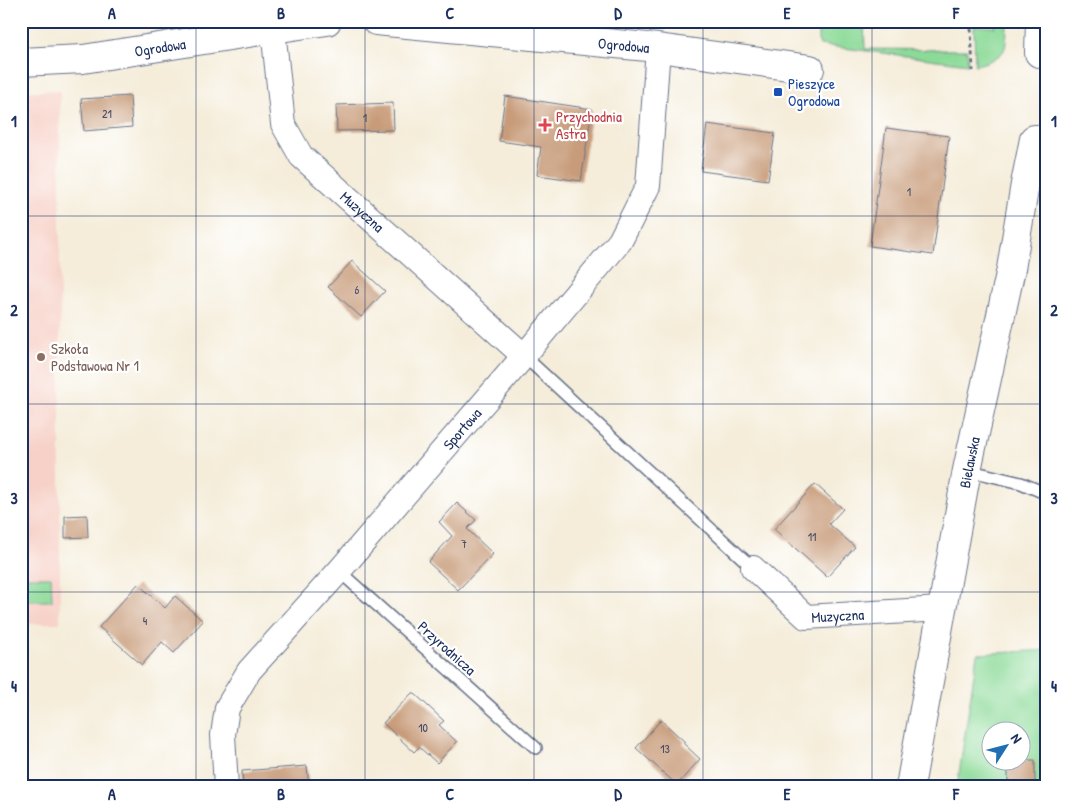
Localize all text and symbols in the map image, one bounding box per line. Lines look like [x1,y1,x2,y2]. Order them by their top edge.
text: A [108,2,116,24]
text: B [277,2,285,24]
text: C [446,2,455,24]
text: D [614,2,622,24]
text: E [783,2,791,24]
text: F [952,2,960,24]
street label: Ogrodowa [133,32,187,61]
street label: Ogrodowa [597,32,651,58]
place label: Pieszyce Ogrodowa [788,73,840,111]
marker: Pieszyce Ogrodowa [772,86,784,98]
house number: 21 [102,105,112,122]
place label: Przychodnia Astra [556,106,622,144]
house number: 1 [363,109,367,126]
text: 1 [11,110,17,132]
text: 1 [1051,110,1057,132]
marker: Przychodnia Astra [538,118,552,132]
house number: 1 [907,183,911,200]
street label: Muzyczna [336,186,389,237]
house number: 6 [355,281,360,298]
text: 2 [10,299,18,321]
text: 2 [1050,299,1058,321]
place label: Szkoła Podstawowa Nr 1 [51,338,139,376]
marker: Szkoła Podstawowa Nr 1 [35,351,47,363]
street label: Sportowa [438,403,486,454]
street label: Bielawska [953,435,985,490]
text: 3 [10,487,18,509]
text: 3 [1050,487,1058,509]
house number: 11 [808,528,816,545]
house number: 7 [461,535,467,552]
street label: Muzyczna [811,603,865,627]
house number: 4 [143,612,148,629]
street label: Przyrodnicza [413,616,481,680]
text: 4 [11,675,17,697]
text: 4 [1051,675,1057,697]
house number: 10 [418,719,428,736]
north arrow [980,720,1030,770]
text: N [1007,729,1027,747]
house number: 13 [660,740,670,757]
text: A [108,783,116,805]
text: B [277,783,285,805]
text: C [446,783,455,805]
text: D [614,783,622,805]
text: E [783,783,791,805]
text: F [952,783,960,805]

